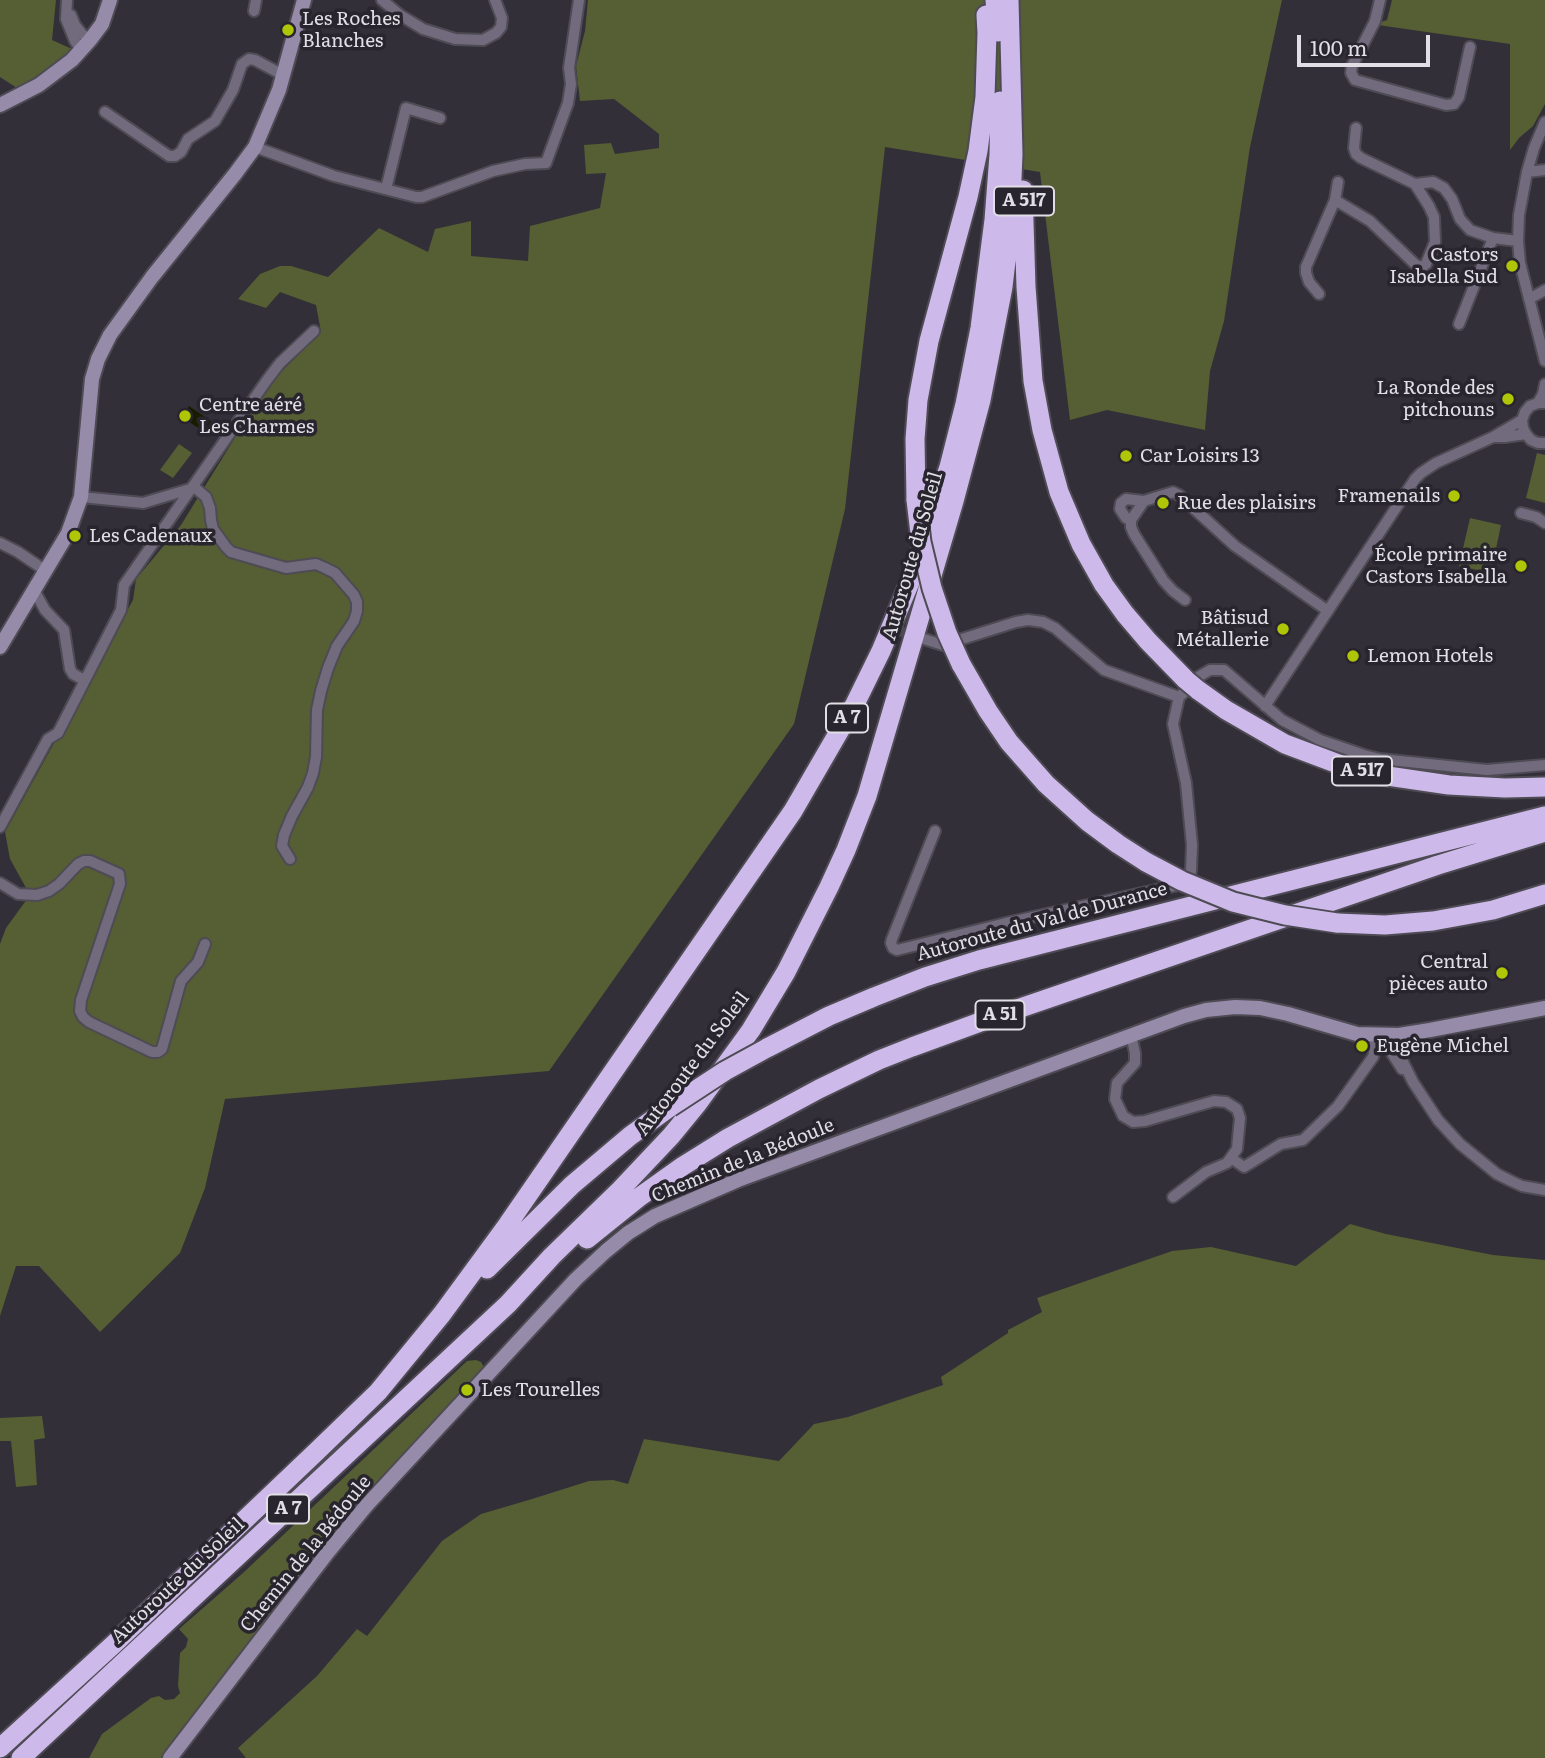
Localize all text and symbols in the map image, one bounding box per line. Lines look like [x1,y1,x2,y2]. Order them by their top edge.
place label: Les Roches Blanches [302,8,400,52]
scale bar [1300,21,1433,65]
marker: Les Roches Blanches [280,22,296,38]
text: 100 m [1310,31,1367,62]
road number: A 517 [994,186,1054,216]
place label: Castors Isabella Sud [1389,244,1498,288]
marker: Castors Isabella Sud [1504,258,1520,274]
place label: La Ronde des pitchouns [1377,377,1494,421]
marker: La Ronde des pitchouns [1500,391,1516,407]
place label: Centre aéré Les Charmes [199,394,314,438]
marker: Centre aéré Les Charmes [177,408,193,424]
place label: Car Loisirs 13 [1140,445,1260,467]
marker: Car Loisirs 13 [1118,448,1134,464]
street label: Autoroute du Soleil [878,469,948,643]
place label: Framenails [1338,485,1440,507]
marker: Framenails [1446,488,1462,504]
place label: Rue des plaisirs [1177,492,1316,514]
marker: Rue des plaisirs [1155,495,1171,511]
place label: Les Cadenaux [89,525,213,547]
marker: Les Cadenaux [67,528,83,544]
place label: École primaire Castors Isabella [1365,544,1507,588]
marker: École primaire Castors Isabella [1513,558,1529,574]
place label: Bâtisud Métallerie [1176,607,1269,651]
marker: Bâtisud Métallerie [1275,621,1291,637]
place label: Lemon Hotels [1367,645,1493,667]
marker: Lemon Hotels [1345,648,1361,664]
road number: A 7 [826,704,868,732]
road number: A 517 [1332,756,1392,786]
street label: Autoroute du Val de Durance [914,878,1170,966]
place label: Central pièces auto [1389,951,1488,995]
marker: Central pièces auto [1494,965,1510,981]
street label: Autoroute du Soleil [632,988,754,1140]
road number: A 51 [976,1000,1024,1030]
place label: Eugène Michel [1376,1035,1509,1057]
marker: Eugène Michel [1354,1038,1370,1054]
street label: Chemin de la Bédoule [648,1114,838,1208]
place label: Les Tourelles [481,1379,600,1401]
marker: Les Tourelles [459,1382,475,1398]
street label: Chemin de la Bédoule [236,1471,376,1637]
road number: A 7 [267,1494,309,1524]
street label: Autoroute du Soleil [107,1513,249,1649]

